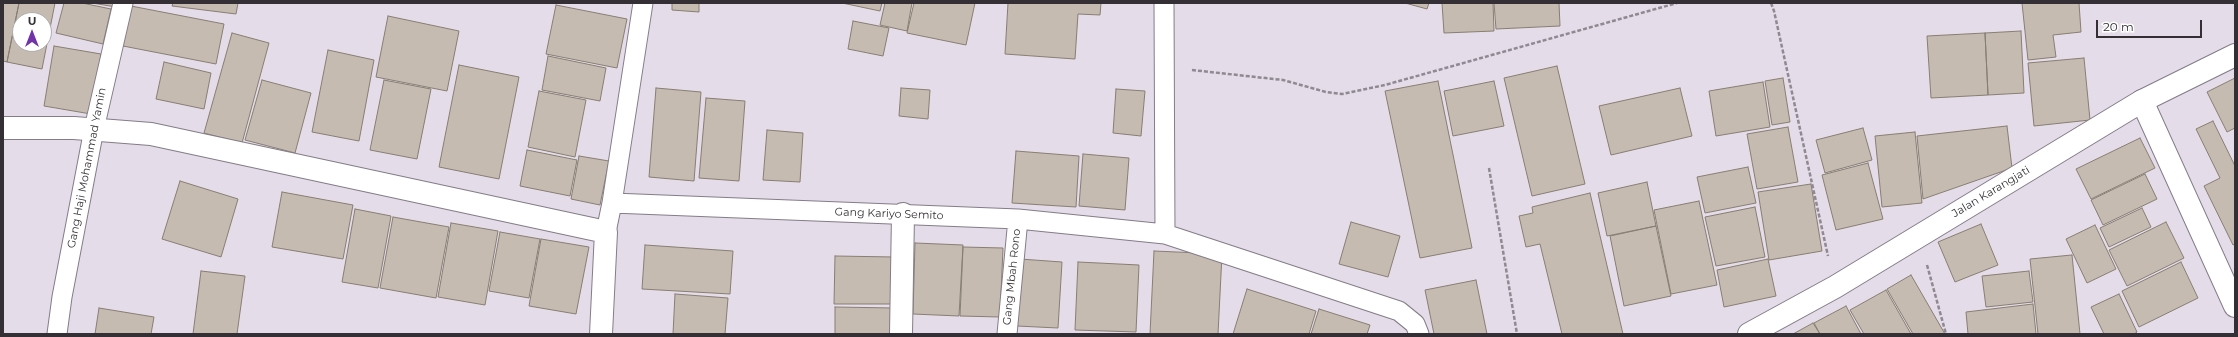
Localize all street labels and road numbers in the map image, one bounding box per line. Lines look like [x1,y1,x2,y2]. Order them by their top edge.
street label: Gang Haji Mohammad Yamin [65,87,109,249]
street label: Jalan Karangjati [1950,164,2032,220]
street label: Gang Kariyo Semito [834,206,944,222]
street label: Gang Mbah Rono [1000,228,1024,326]

